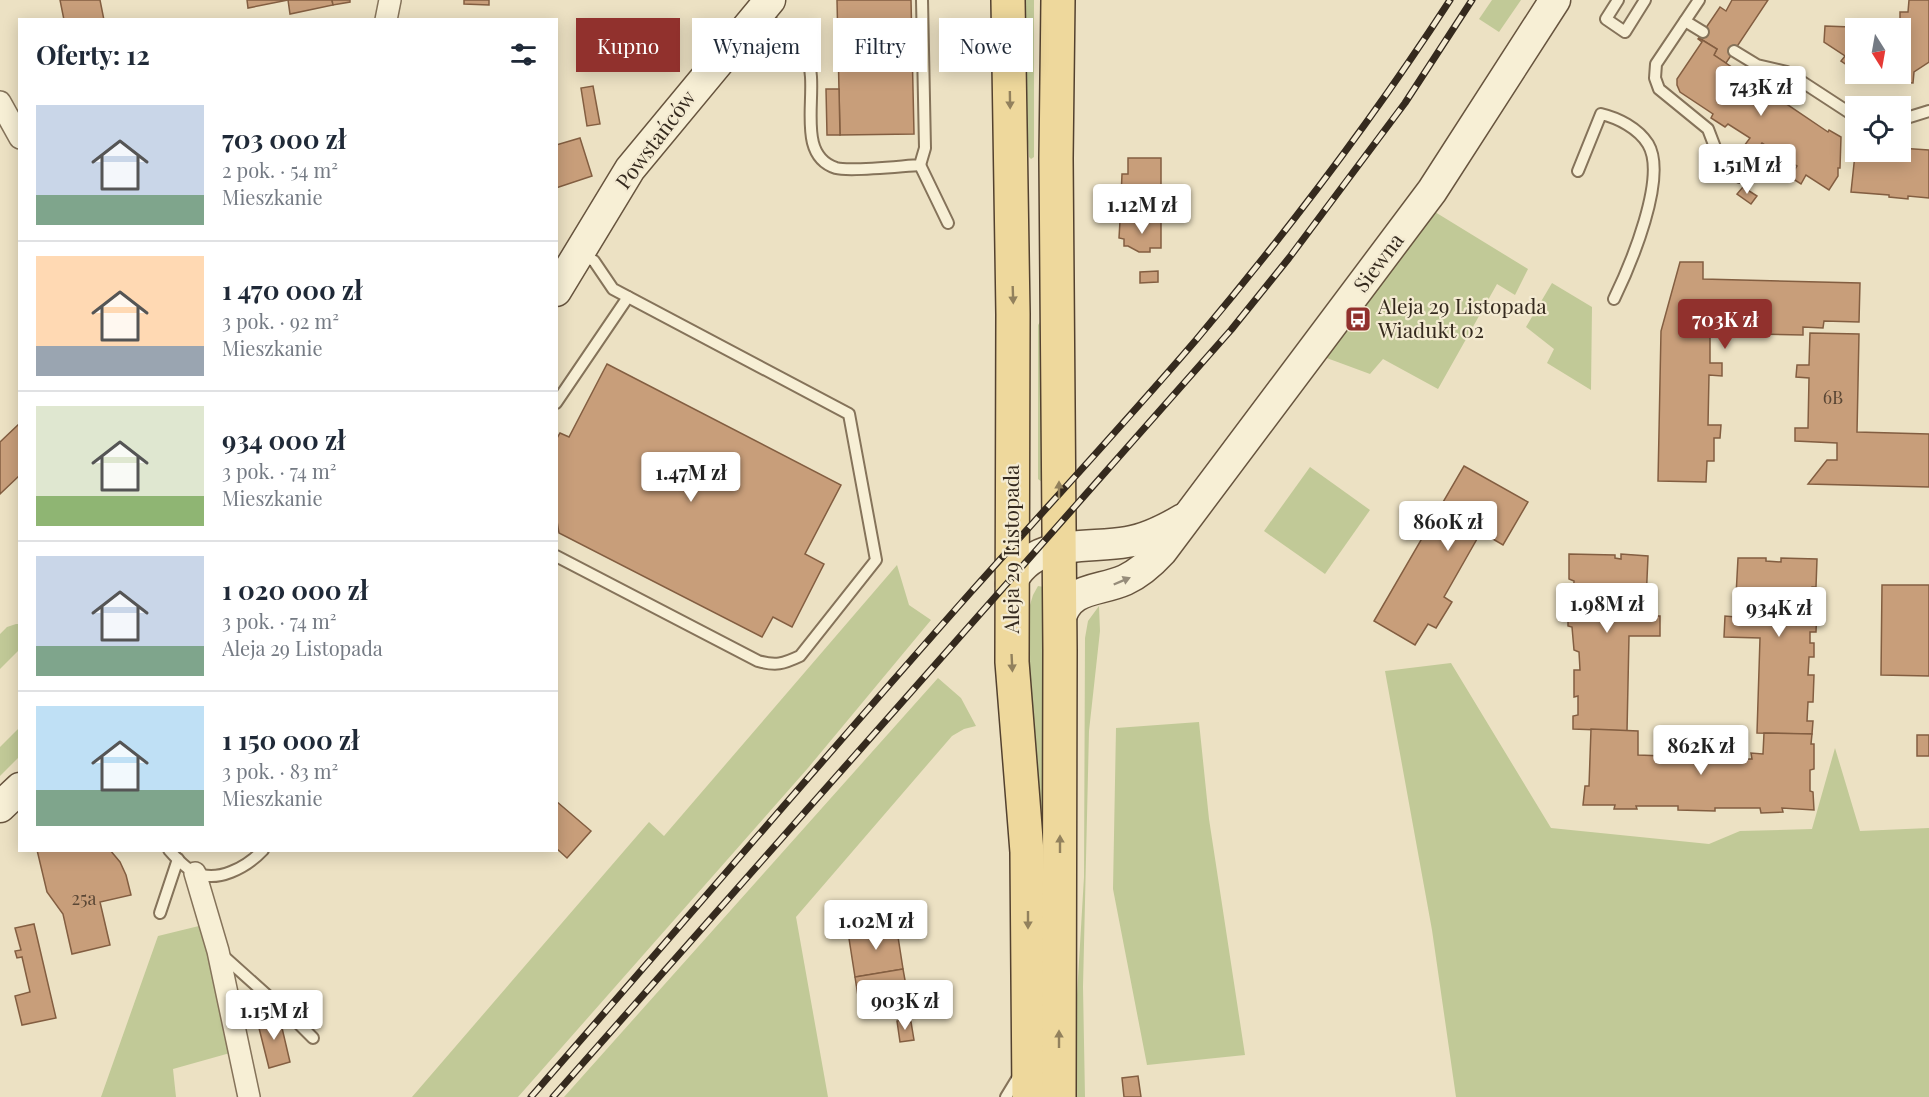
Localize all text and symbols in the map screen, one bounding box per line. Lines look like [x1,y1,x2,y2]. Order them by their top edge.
chip: Kupno [576,18,680,72]
chip: Wynajem [692,18,821,72]
chip: Filtry [833,18,927,72]
chip: Nowe [939,18,1033,72]
north arrow [1845,18,1911,84]
map controls [1845,18,1911,162]
text: Oferty: 12 [36,37,150,72]
icon: filters [507,38,540,71]
pin: 743K zł [1706,66,1816,117]
text: 743K zł [1730,72,1792,99]
street label: Powstańców [608,83,701,194]
one-way arrow [1005,91,1014,110]
button: locate [1845,96,1911,162]
text: 703 000 zł [222,121,346,156]
icon: home [84,129,156,201]
pin: 1.51M zł [1685,144,1809,195]
text: 1.51M zł [1713,150,1781,177]
text: 2 pok. · 54 m² [222,156,338,183]
text: Mieszkanie [222,183,323,210]
pin: 1.12M zł [1080,184,1204,235]
text: 1.12M zł [1107,190,1177,217]
street label: Siewna [1346,226,1409,297]
text: 1 470 000 zł [222,272,362,307]
icon: home [84,280,156,352]
one-way arrow [1008,286,1018,305]
place label: Aleja 29 Listopada Wiadukt 02 [1377,291,1547,343]
pin: 703K zł [1670,299,1780,350]
bus stop icon: Aleja 29 Listopada Wiadukt 02 [1343,304,1373,334]
text: 703K zł [1692,305,1758,332]
text: 3 pok. · 92 m² [222,307,339,334]
text: Mieszkanie [222,334,323,361]
house number: 6B [1823,385,1843,409]
text: 934 000 zł [222,422,345,457]
icon: home [84,430,156,502]
pin: 1.47M zł [629,452,753,503]
text: 3 pok. · 74 m² [222,457,336,484]
text: 1.47M zł [655,458,727,485]
street label: Aleja 29 Listopada [996,464,1024,634]
one-way arrow [1054,481,1064,500]
text: Mieszkanie [222,484,323,511]
pin: 860K zł [1393,501,1503,552]
text: 860K zł [1413,507,1483,534]
text: 1 020 000 zł [222,572,368,607]
one-way arrow [1114,576,1131,585]
icon: home [84,580,156,652]
pin: 1.98M zł [1545,583,1669,634]
pin: 934K zł [1724,587,1834,638]
text: 1.98M zł [1570,589,1644,616]
text: 934K zł [1746,593,1812,620]
text: 3 pok. · 74 m² [222,607,336,634]
text: Aleja 29 Listopada [222,634,383,661]
one-way arrow [1008,654,1017,673]
text: 1 150 000 zł [222,722,359,757]
pin: 862K zł [1646,725,1756,776]
icon: home [84,730,156,802]
text: 862K zł [1667,731,1735,758]
text: 3 pok. · 83 m² [222,757,338,784]
text: Mieszkanie [222,784,323,811]
one-way arrow [1055,834,1065,853]
house number: 25a [71,886,97,910]
pin: 1.02M zł [814,900,938,951]
text: 1.02M zł [838,906,914,933]
one-way arrow [1023,911,1033,930]
pin: 903K zł [850,980,960,1031]
text: 903K zł [871,986,939,1013]
pin: 1.15M zł [212,990,336,1041]
text: 1.15M zł [240,996,308,1023]
one-way arrow [1054,1029,1064,1048]

